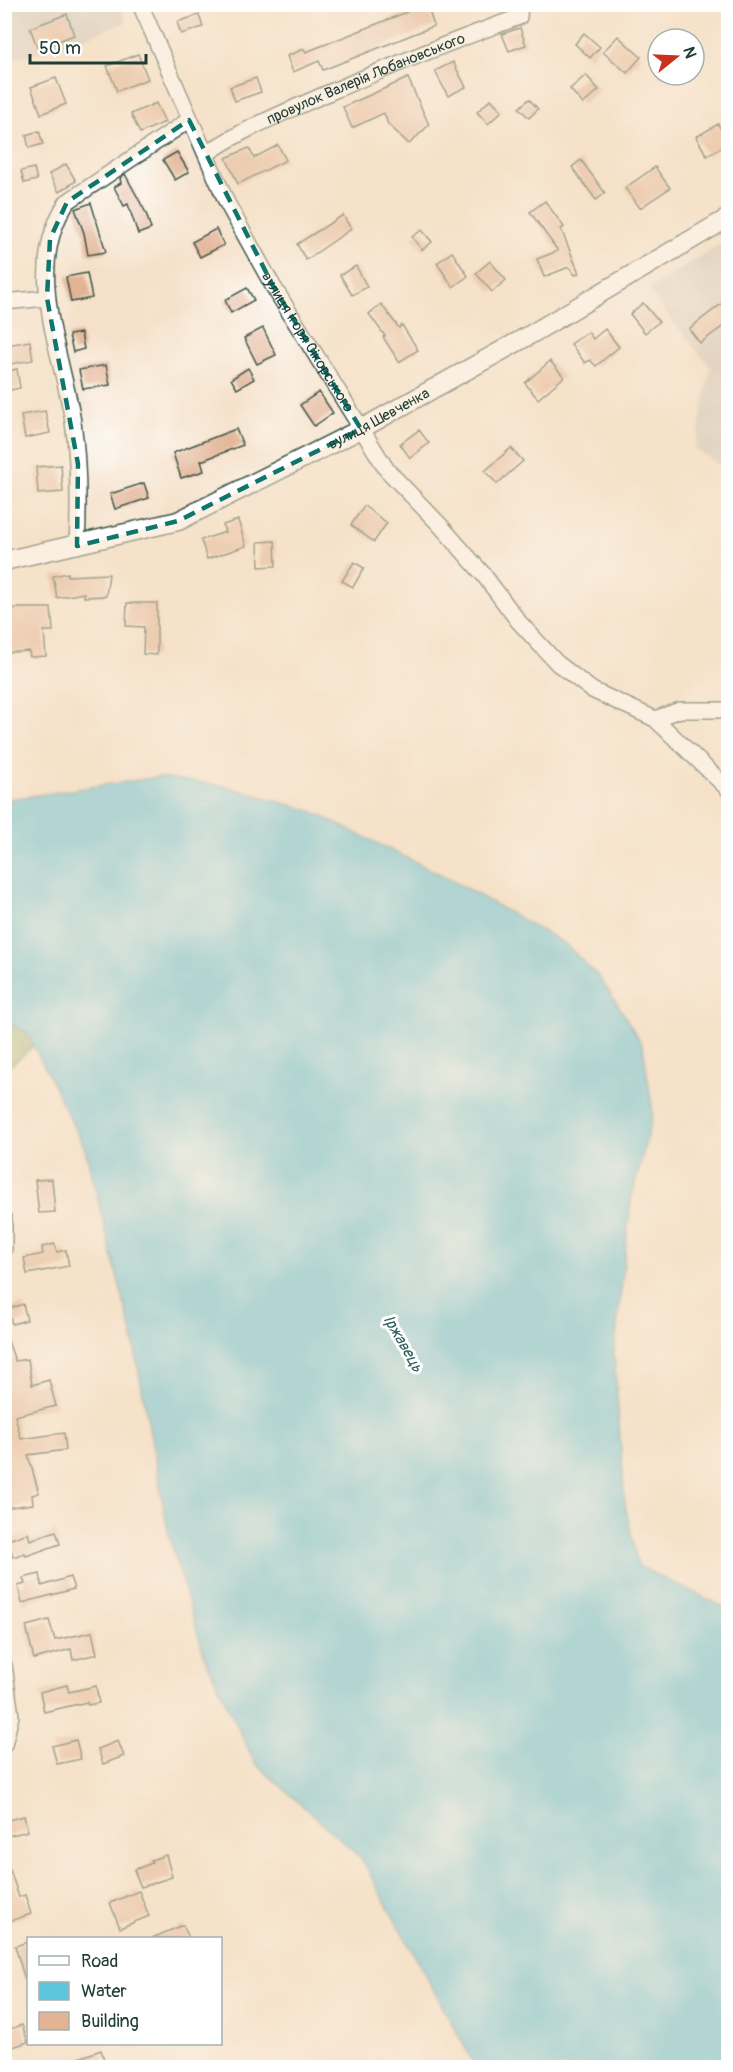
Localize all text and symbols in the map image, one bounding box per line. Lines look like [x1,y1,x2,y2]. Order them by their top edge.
scale bar [30,27,146,65]
north arrow [646,27,706,87]
street label: провулок Валерія Лобановського [264,29,468,129]
text: 50 m [39,37,81,60]
text: N [678,44,701,61]
street label: вулиця Ігоря Сікорського [257,269,358,416]
street label: вулиця Шевченка [325,384,433,454]
water label: Іржавець [379,1311,428,1376]
legend [27,1937,222,2045]
text: Road [81,1950,118,1973]
text: Water [81,1980,127,2003]
text: Building [81,2010,139,2033]

